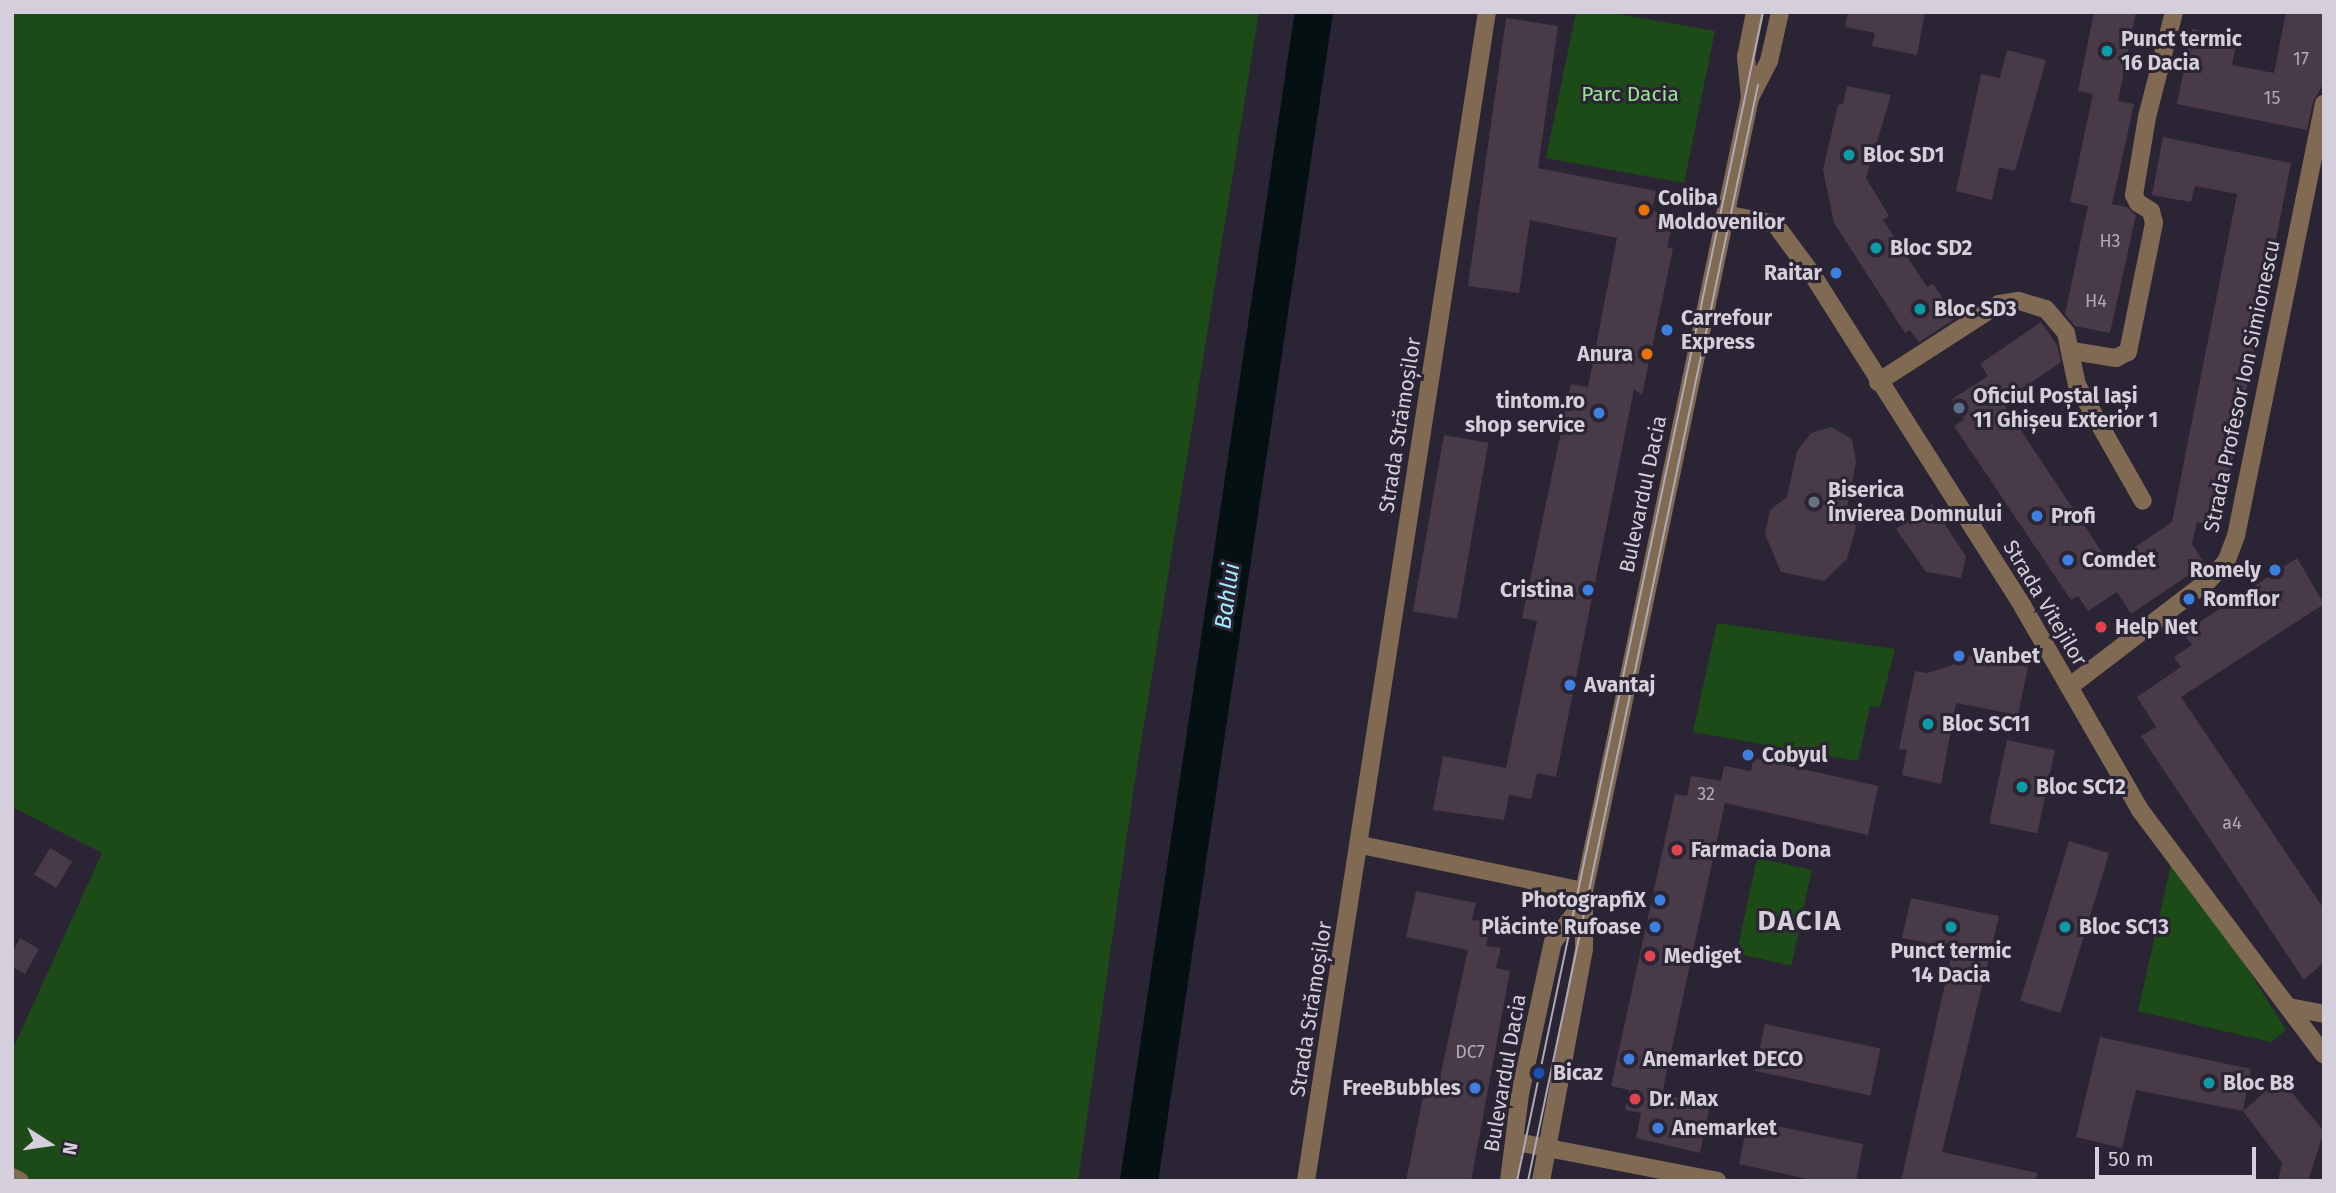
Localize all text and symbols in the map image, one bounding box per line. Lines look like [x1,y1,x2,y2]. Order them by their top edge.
place label: Punct termic 16 Dacia [2121,26,2242,76]
marker: Punct termic 16 Dacia [2099,43,2115,59]
house number: 17 [2293,48,2309,70]
park label: Parc Dacia [1581,81,1679,107]
house number: 15 [2264,87,2280,109]
place label: Bloc SD1 [1863,142,1945,168]
marker: Bloc SD1 [1841,147,1857,163]
place label: Coliba Moldovenilor [1658,185,1785,235]
marker: Coliba Moldovenilor [1636,202,1652,218]
house number: H3 [2099,230,2121,252]
place label: Bloc SD2 [1890,235,1972,261]
street label: Strada Profesor Ion Simionescu [2199,237,2285,535]
marker: Bloc SD2 [1868,240,1884,256]
place label: Raitar [1764,260,1822,286]
marker: Raitar [1828,265,1844,281]
house number: H4 [2085,290,2107,312]
place label: Bloc SD3 [1934,296,2017,322]
marker: Bloc SD3 [1912,301,1928,317]
place label: Carrefour Express [1681,305,1772,355]
marker: Carrefour Express [1659,322,1675,338]
street label: Strada Strămoșilor [1374,335,1426,515]
place label: Anura [1577,341,1633,367]
marker: Anura [1639,346,1655,362]
place label: Oficiul Poștal Iași 11 Ghișeu Exterior 1 [1973,383,2158,433]
place label: tintom.ro shop service [1465,388,1585,438]
marker: Oficiul Poștal Iași 11 Ghișeu Exterior 1 [1951,400,1967,416]
marker: tintom.ro shop service [1591,405,1607,421]
street label: Bulevardul Dacia [1614,413,1672,575]
place label: Biserica Învierea Domnului [1828,477,2002,527]
marker: Biserica Învierea Domnului [1806,494,1822,510]
place label: Profi [2051,503,2096,529]
marker: Profi [2029,508,2045,524]
street label: Strada Vitejilor [1998,536,2092,670]
place label: Comdet [2082,547,2156,573]
marker: Comdet [2060,552,2076,568]
place label: Romely [2190,557,2261,583]
water label: Bahlui [1209,561,1245,631]
marker: Romely [2267,562,2283,578]
place label: Cristina [1500,577,1574,603]
marker: Cristina [1580,582,1596,598]
place label: Romflor [2203,586,2279,612]
marker: Romflor [2181,591,2197,607]
place label: Help Net [2115,614,2198,640]
marker: Help Net [2093,619,2109,635]
place label: Vanbet [1973,643,2040,669]
marker: Vanbet [1951,648,1967,664]
place label: Avantaj [1584,672,1655,698]
marker: Avantaj [1562,677,1578,693]
place label: Bloc SC11 [1942,711,2030,737]
marker: Bloc SC11 [1920,716,1936,732]
place label: Cobyul [1762,742,1827,768]
marker: Cobyul [1740,747,1756,763]
place label: Bloc SC12 [2036,774,2126,800]
marker: Bloc SC12 [2014,779,2030,795]
house number: 32 [1697,783,1715,805]
house number: a4 [2222,812,2242,834]
place label: Farmacia Dona [1691,837,1831,863]
marker: Farmacia Dona [1669,842,1685,858]
place label: PhotograpfiX [1521,887,1646,913]
marker: PhotograpfiX [1652,892,1668,908]
district label: DACIA [1758,904,1842,938]
place label: Plăcinte Rufoase [1481,914,1641,940]
place label: Bloc SC13 [2079,914,2169,940]
street label: Strada Strămoșilor [1285,919,1337,1099]
marker: Plăcinte Rufoase [1647,919,1663,935]
marker: Punct termic 14 Dacia [1943,919,1959,935]
marker: Bloc SC13 [2057,919,2073,935]
place label: Punct termic 14 Dacia [1891,938,2011,988]
place label: Mediget [1664,943,1741,969]
marker: Mediget [1642,948,1658,964]
street label: Bulevardul Dacia [1479,992,1531,1154]
house number: DC7 [1455,1041,1485,1063]
place label: Anemarket DECO [1643,1046,1803,1072]
marker: Anemarket DECO [1621,1051,1637,1067]
place label: Bicaz [1553,1060,1603,1086]
marker: Bicaz [1531,1065,1547,1081]
place label: Bloc B8 [2223,1070,2295,1096]
place label: FreeBubbles [1343,1075,1461,1101]
marker: Bloc B8 [2201,1075,2217,1091]
marker: FreeBubbles [1467,1080,1483,1096]
place label: Dr. Max [1649,1086,1718,1112]
marker: Dr. Max [1627,1091,1643,1107]
north arrow [14,1109,84,1179]
place label: Anemarket [1672,1115,1777,1141]
marker: Anemarket [1650,1120,1666,1136]
scale bar [2098,1134,2259,1178]
text: N [57,1140,83,1157]
text: 50 m [2108,1146,2154,1172]

